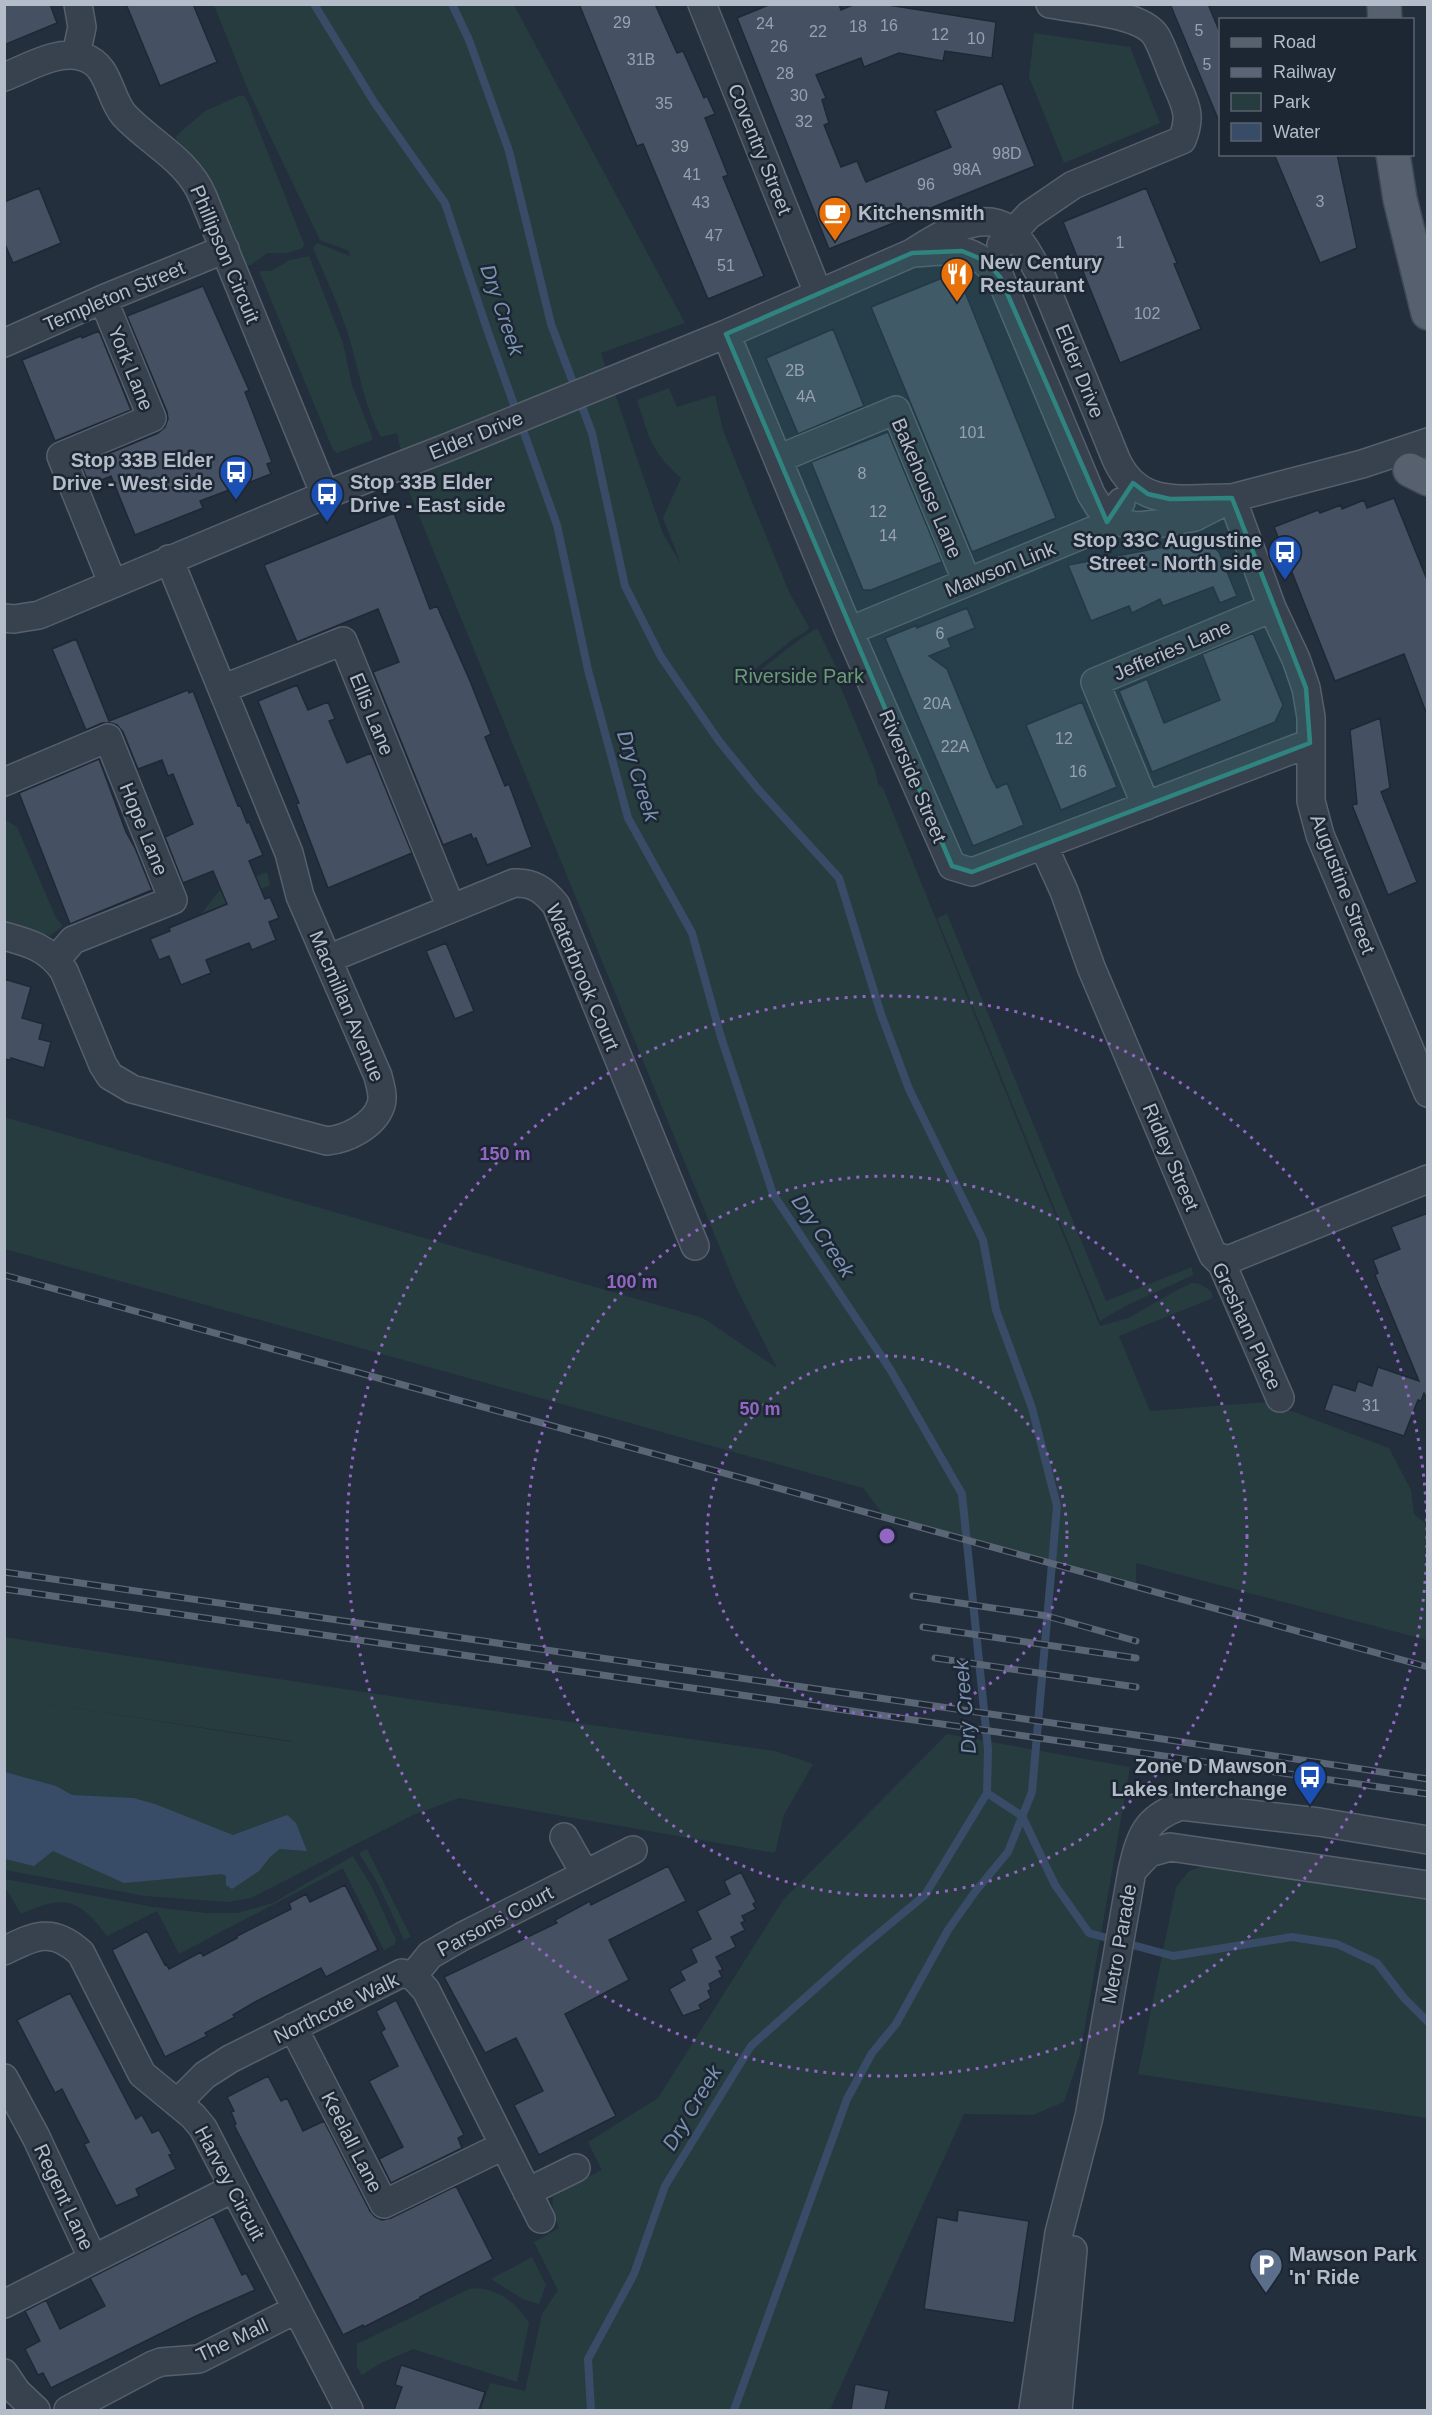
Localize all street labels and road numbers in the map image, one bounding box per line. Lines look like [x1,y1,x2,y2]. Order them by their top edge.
street label: Coventry Street [724,80,796,218]
street label: Phillipson Circuit [186,182,264,327]
street label: Templeton Street [40,256,188,336]
street label: Elder Drive [1051,321,1109,421]
street label: York Lane [104,322,158,414]
street label: Elder Drive [426,406,526,464]
street label: Bakehouse Lane [888,415,966,561]
street label: Mawson Link [942,537,1059,601]
street label: Jefferies Lane [1110,615,1234,685]
street label: Ellis Lane [346,670,398,758]
street label: Riverside Street [875,706,951,846]
street label: Hope Lane [115,780,173,878]
street label: Augustine Street [1306,811,1380,957]
street label: Waterbrook Court [542,900,624,1054]
street label: Macmillan Avenue [305,927,389,1085]
street label: Ridley Street [1139,1100,1204,1214]
street label: Gresham Place [1208,1259,1286,1393]
street label: Parsons Court [433,1881,557,1961]
street label: Metro Parade [1098,1882,1140,2006]
street label: Northcote Walk [270,1968,403,2048]
street label: Keelall Lane [317,2088,387,2196]
street label: Harvey Circuit [191,2122,269,2244]
street label: Regent Lane [30,2140,98,2254]
street label: The Mall [193,2314,271,2366]

